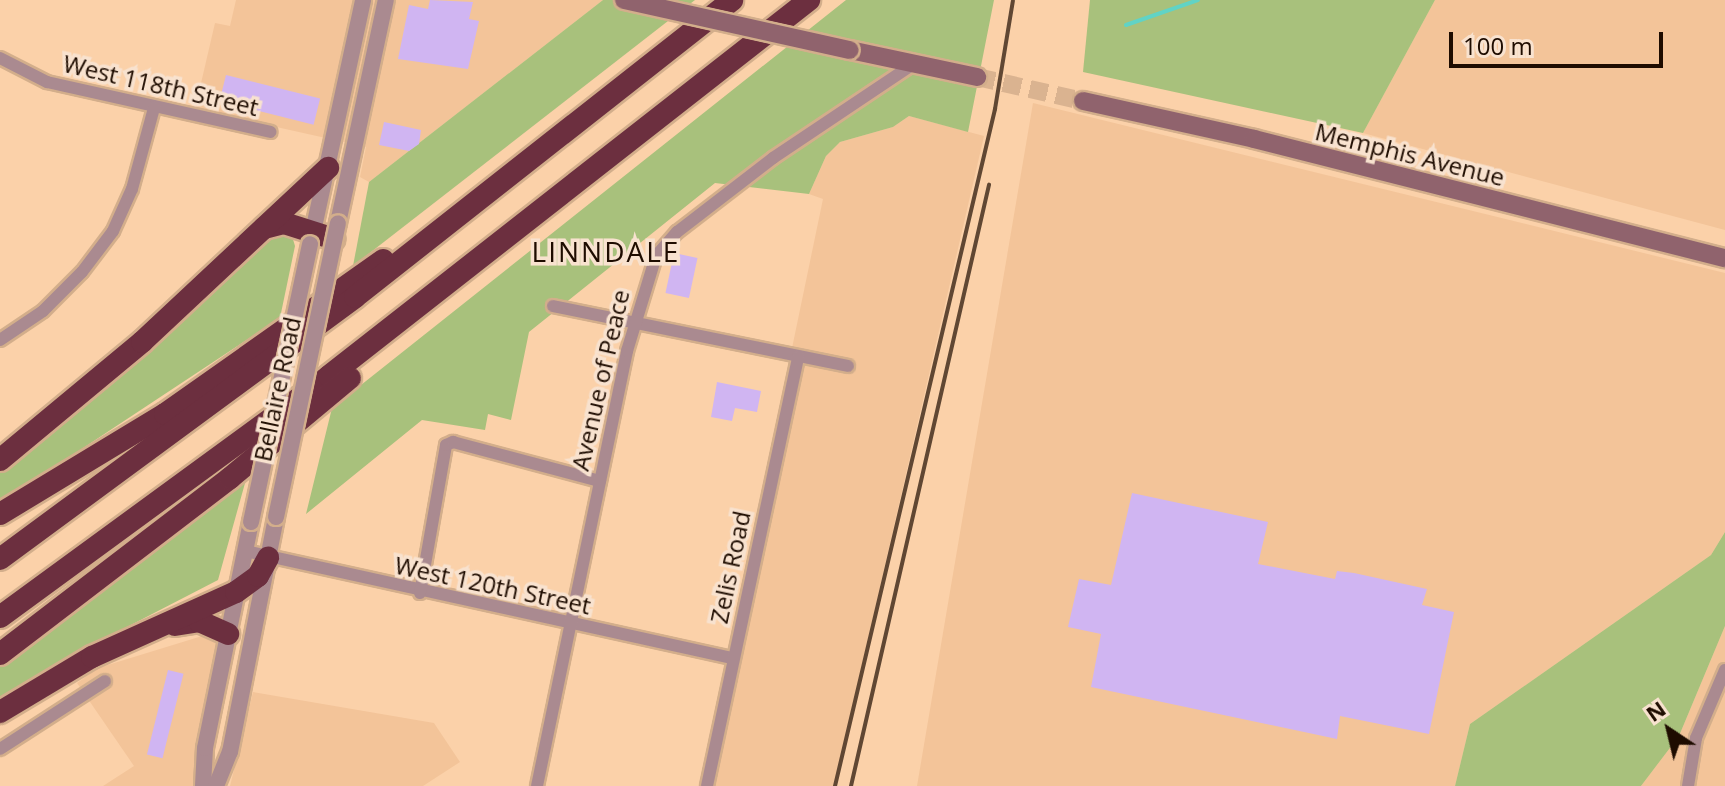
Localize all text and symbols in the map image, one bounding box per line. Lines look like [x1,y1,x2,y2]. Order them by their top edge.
scale bar [1453,16,1667,66]
text: 100 m [1463,29,1533,62]
street label: West 118th Street [61,49,261,121]
street label: Memphis Avenue [1312,117,1508,191]
district label: LINNDALE [532,234,680,268]
street label: Avenue of Peace [565,287,635,473]
street label: Bellaire Road [248,314,306,464]
street label: Zelis Road [704,508,756,626]
street label: West 120th Street [392,550,594,620]
north arrow [1629,690,1709,770]
text: N [1639,693,1671,728]

